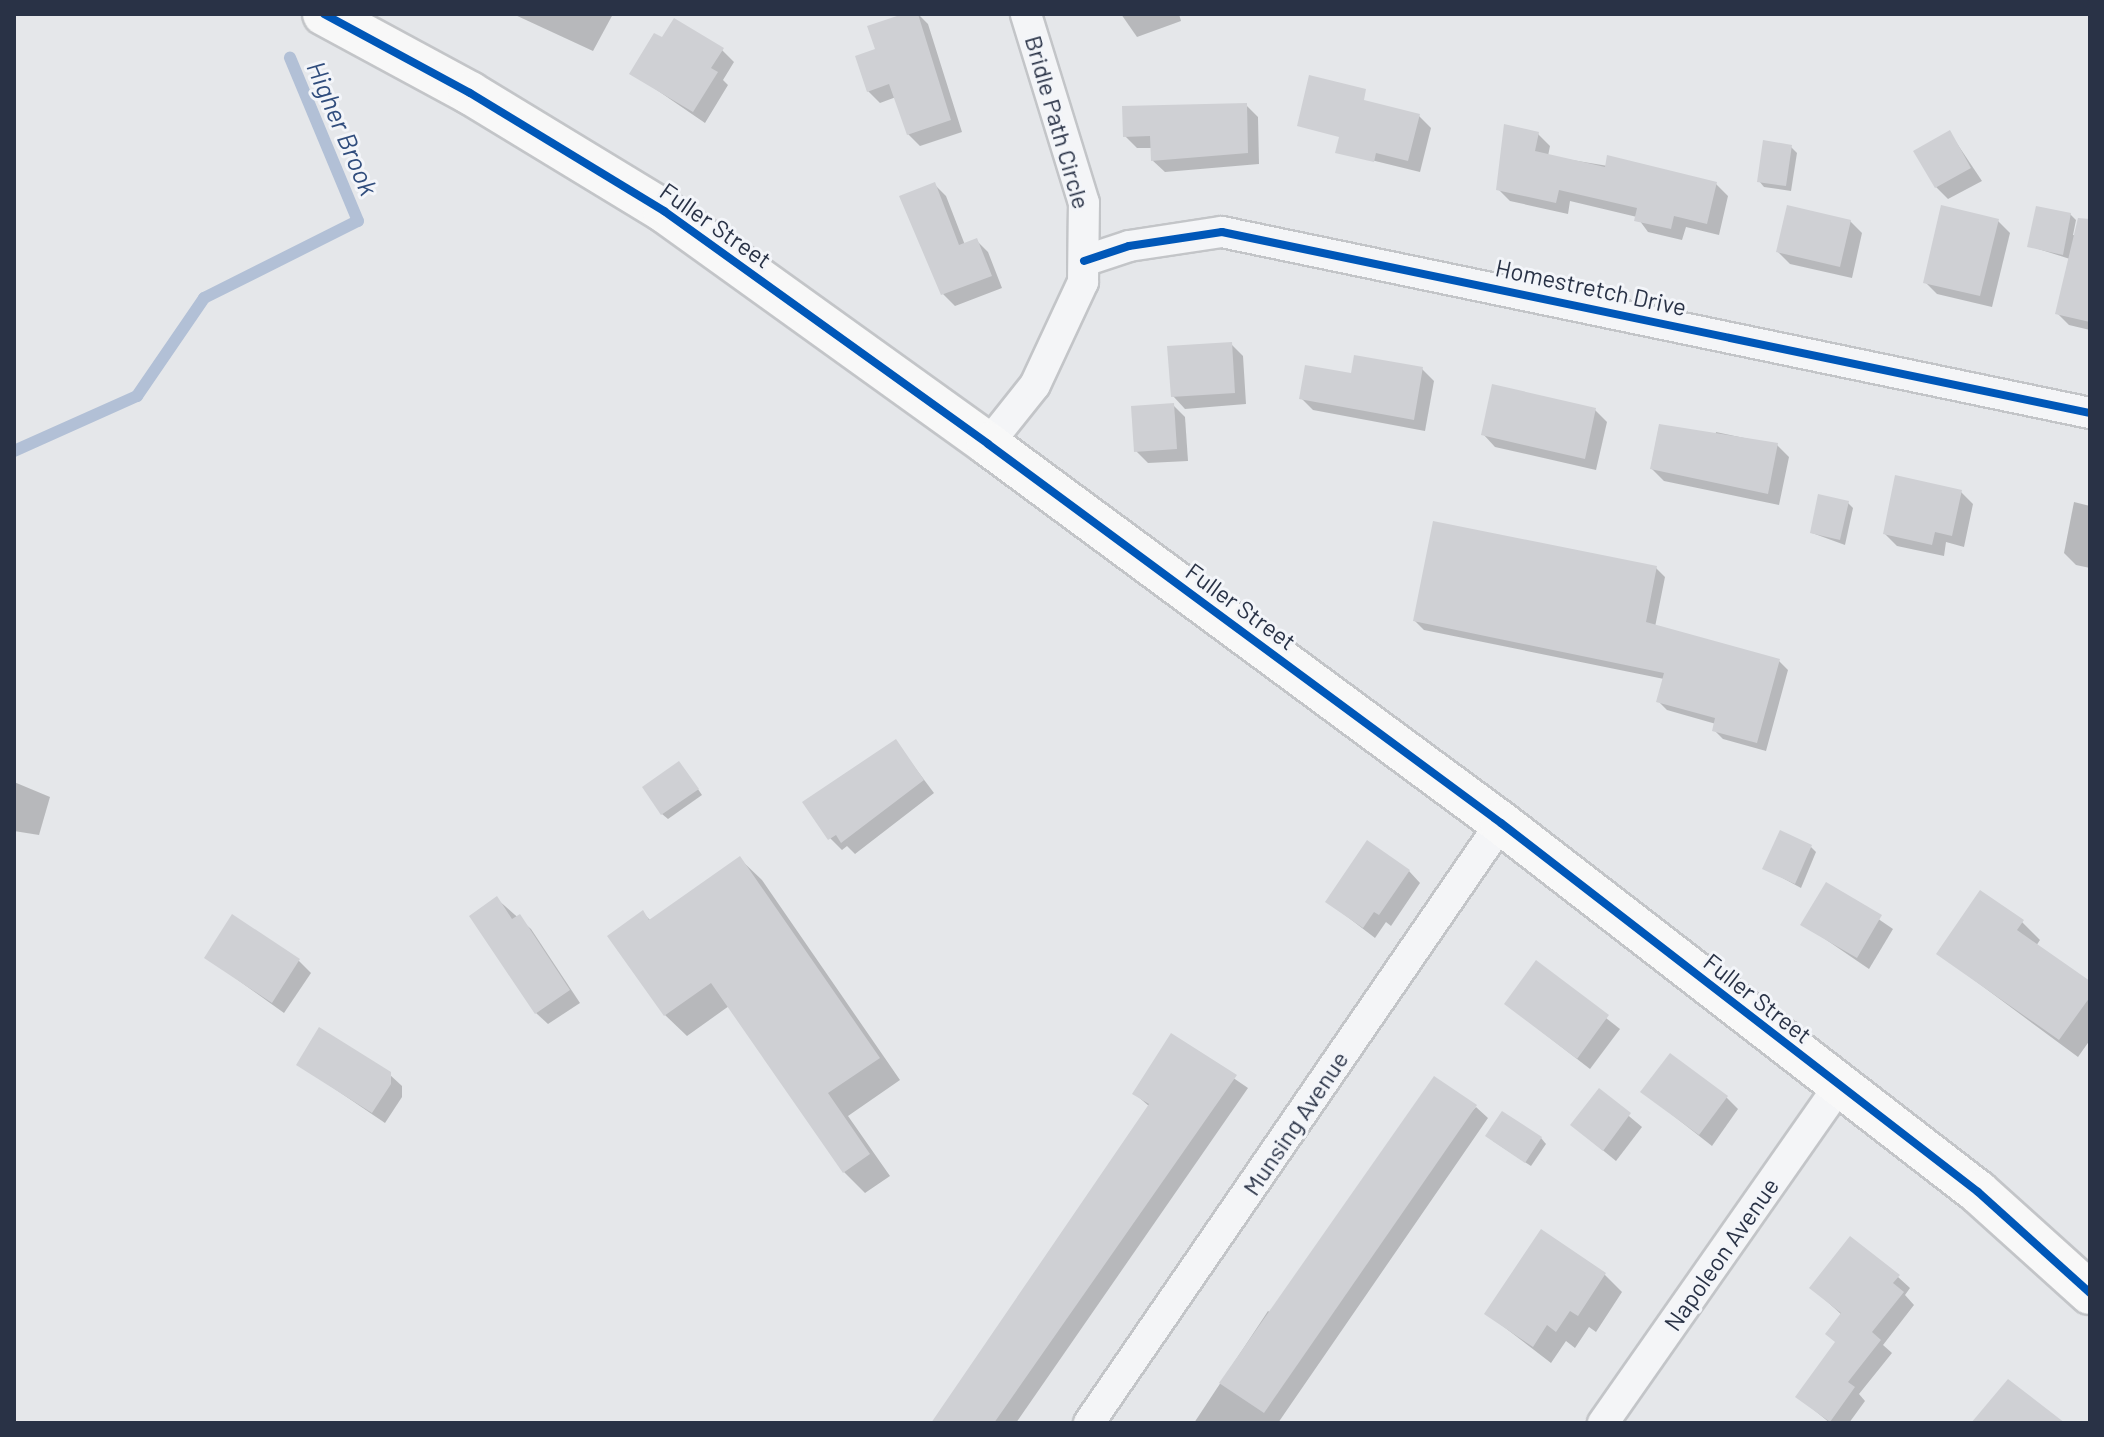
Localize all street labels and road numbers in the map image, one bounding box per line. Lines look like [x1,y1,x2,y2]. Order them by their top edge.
street label: Bridle Path Circle [1019,32,1097,212]
street label: Fuller Street [655,176,777,274]
street label: Homestretch Drive [1493,253,1689,321]
street label: Fuller Street [1180,556,1302,656]
street label: Fuller Street [1698,947,1818,1049]
street label: Munsing Avenue [1236,1046,1354,1200]
street label: Napoleon Avenue [1658,1172,1784,1336]

